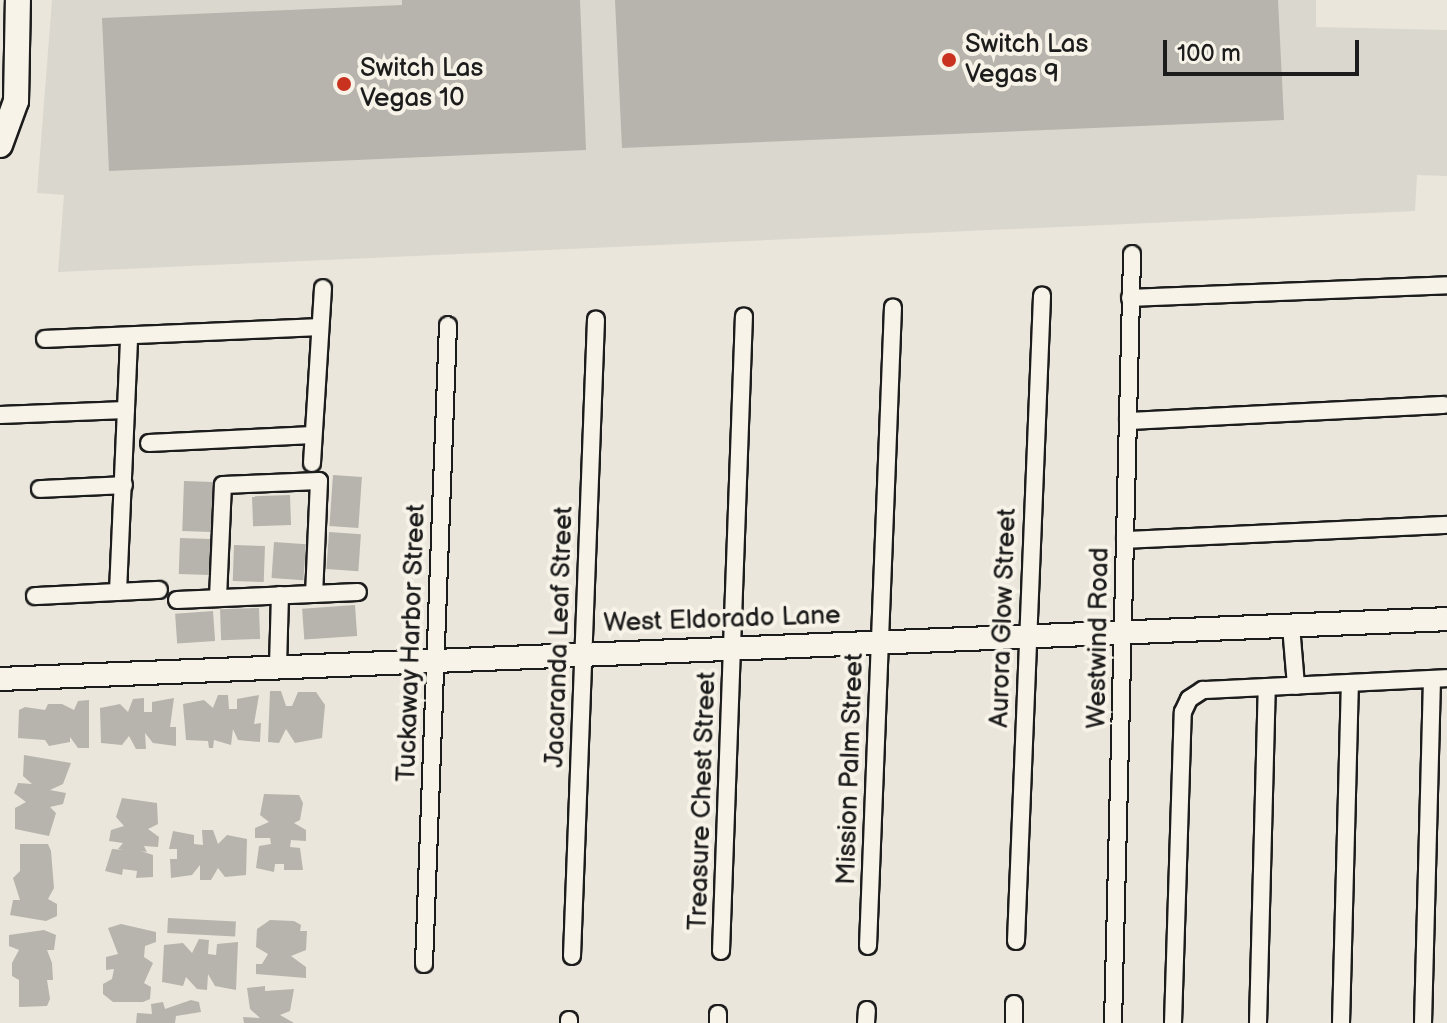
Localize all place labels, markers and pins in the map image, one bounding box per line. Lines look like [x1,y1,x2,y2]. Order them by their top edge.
place label: Switch Las Vegas 9 [965,29,1088,90]
marker: Switch Las Vegas 9 [940,51,958,69]
place label: Switch Las Vegas 10 [360,53,483,114]
marker: Switch Las Vegas 10 [335,75,353,93]

